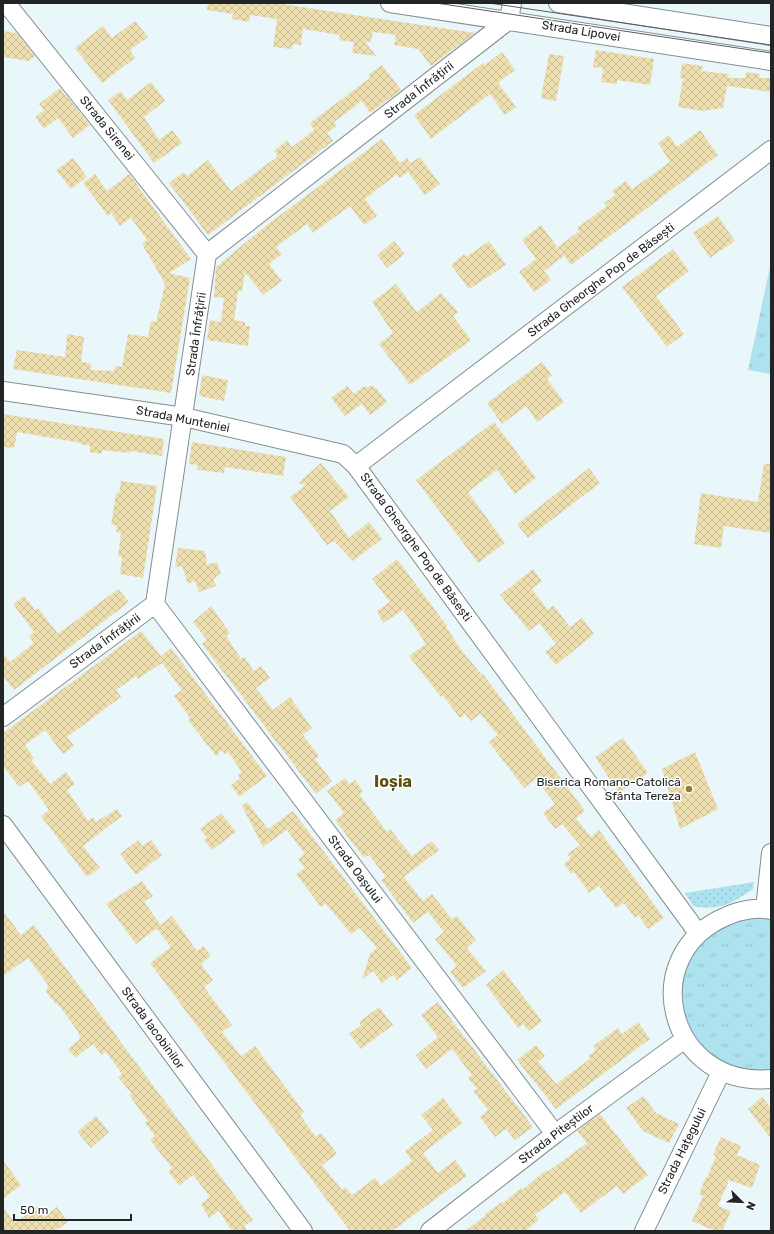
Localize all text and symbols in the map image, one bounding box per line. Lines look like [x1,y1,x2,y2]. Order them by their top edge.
street label: Strada Lipovei [541,18,621,44]
street label: Strada Înfrățirii [382,59,456,121]
street label: Strada Sirenei [77,93,137,163]
street label: Strada Gheorghe Pop de Băsești [525,220,677,340]
street label: Strada Înfrățirii [183,291,209,377]
street label: Strada Munteniei [135,403,231,435]
street label: Strada Gheorghe Pop de Băsești [357,470,475,624]
street label: Strada Înfrățirii [67,611,143,671]
district label: Ioșia [374,772,412,791]
place label: Biserica Romano-Catolică Sfânta Tereza [536,775,681,803]
marker: Biserica Romano-Catolică Sfânta Tereza [684,784,694,794]
street label: Strada Oașului [325,832,385,906]
street label: Strada Iacobinilor [119,984,188,1072]
street label: Strada Piteștilor [516,1101,597,1167]
street label: Strada Hațegului [655,1106,709,1196]
north arrow [722,1182,762,1222]
scale bar [14,1196,131,1222]
text: N [743,1200,758,1212]
text: 50 m [20,1203,48,1217]

